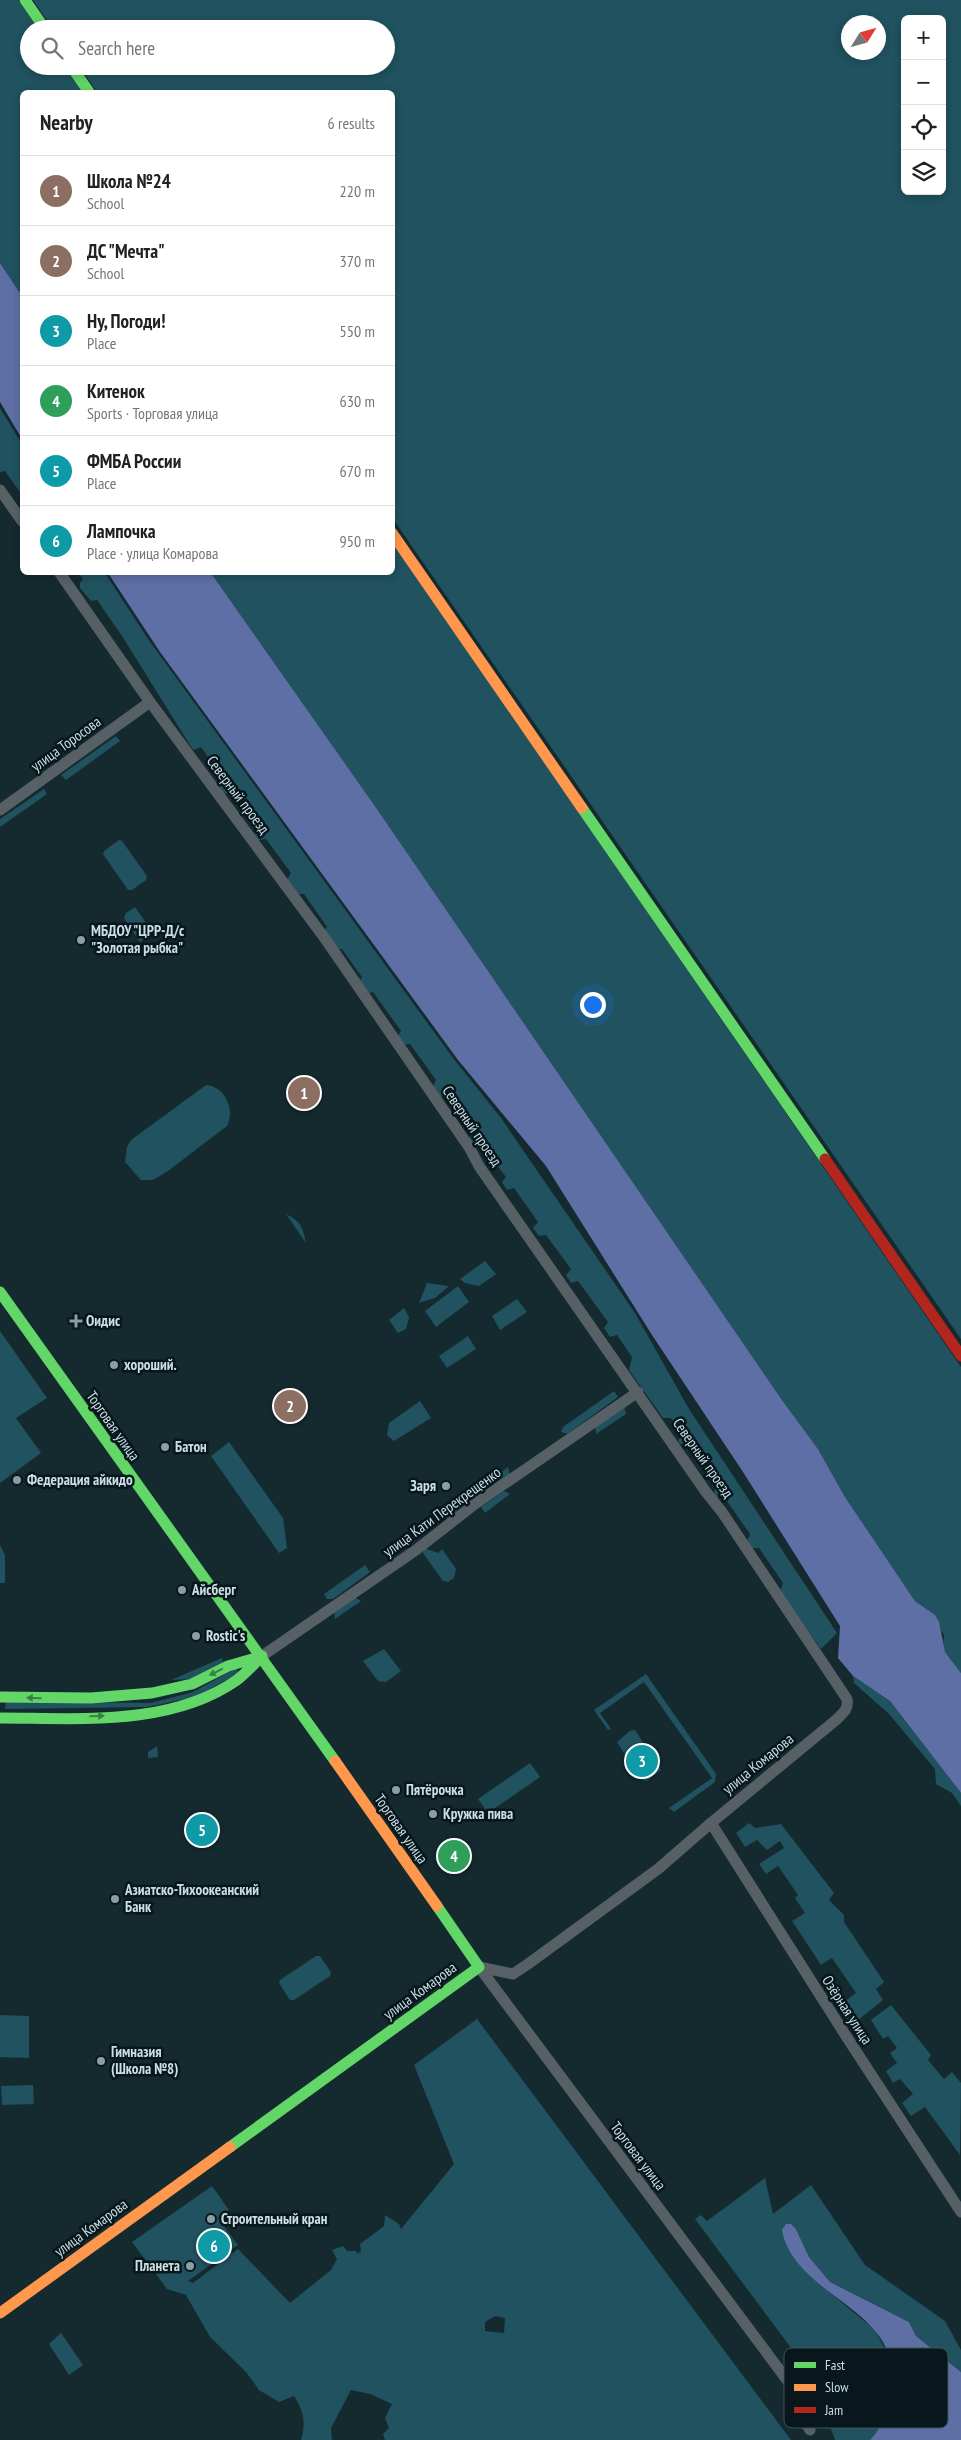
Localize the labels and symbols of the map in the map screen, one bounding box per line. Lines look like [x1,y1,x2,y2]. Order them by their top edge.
north arrow [841,15,886,60]
street label: улица Торосова [27,712,104,775]
street label: Северный проезд [203,752,274,838]
place label: МБДОУ "ЦРР-Д/с "Золотая рыбка" [91,921,185,957]
marker: МБДОУ "ЦРР-Д/с "Золотая рыбка" [75,934,87,946]
your location [580,992,606,1018]
pin: 1 [288,1074,320,1112]
street label: Северный проезд [438,1082,507,1170]
place label: Оидис [86,1311,121,1330]
marker: Оидис [70,1315,82,1327]
place label: хороший. [124,1355,177,1374]
marker: хороший. [108,1359,120,1371]
street label: Торговая улица [83,1387,144,1464]
pin: 2 [274,1387,306,1425]
street label: Северный проезд [669,1414,738,1502]
place label: Батон [175,1437,207,1456]
marker: Батон [159,1441,171,1453]
street label: улица Кати Перекрещенко [379,1462,504,1561]
place label: Федерация айкидо [27,1470,133,1489]
marker: Федерация айкидо [11,1474,23,1486]
place label: Заря [410,1476,436,1495]
marker: Заря [440,1480,452,1492]
place label: Айсберг [191,1580,236,1599]
marker: Айсберг [176,1584,188,1596]
place label: Rostic's [206,1626,245,1645]
marker: Rostic's [190,1630,202,1642]
one-way arrow [209,1668,223,1676]
one-way arrow [25,1694,41,1702]
one-way arrow [89,1712,105,1720]
street label: улица Комарова [718,1729,797,1798]
pin: 3 [626,1742,658,1780]
place label: Пятёрочка [406,1780,464,1799]
marker: Пятёрочка [390,1784,402,1796]
street label: Торговая улица [371,1790,432,1867]
place label: Кружка пива [443,1804,513,1823]
marker: Кружка пива [427,1808,439,1820]
pin: 5 [186,1811,218,1849]
pin: 4 [438,1837,470,1875]
place label: Азиатско-Тихоокеанский Банк [124,1880,259,1916]
marker: Азиатско-Тихоокеанский Банк [109,1893,121,1905]
street label: улица Комарова [379,1958,460,2024]
street label: Озёрная улица [818,1972,877,2048]
place label: Гимназия (Школа №8) [111,2042,178,2078]
marker: Гимназия (Школа №8) [95,2055,107,2067]
street label: Торговая улица [607,2118,670,2194]
street label: улица Комарова [50,2195,131,2261]
place label: Строительный кран [221,2209,328,2228]
marker: Строительный кран [205,2213,217,2225]
pin: 6 [198,2227,230,2265]
place label: Планета [135,2256,180,2275]
marker: Планета [184,2260,196,2272]
legend [784,2348,948,2428]
text: Fast [825,2356,845,2374]
text: Slow [825,2378,849,2396]
text: Jam [824,2401,843,2419]

